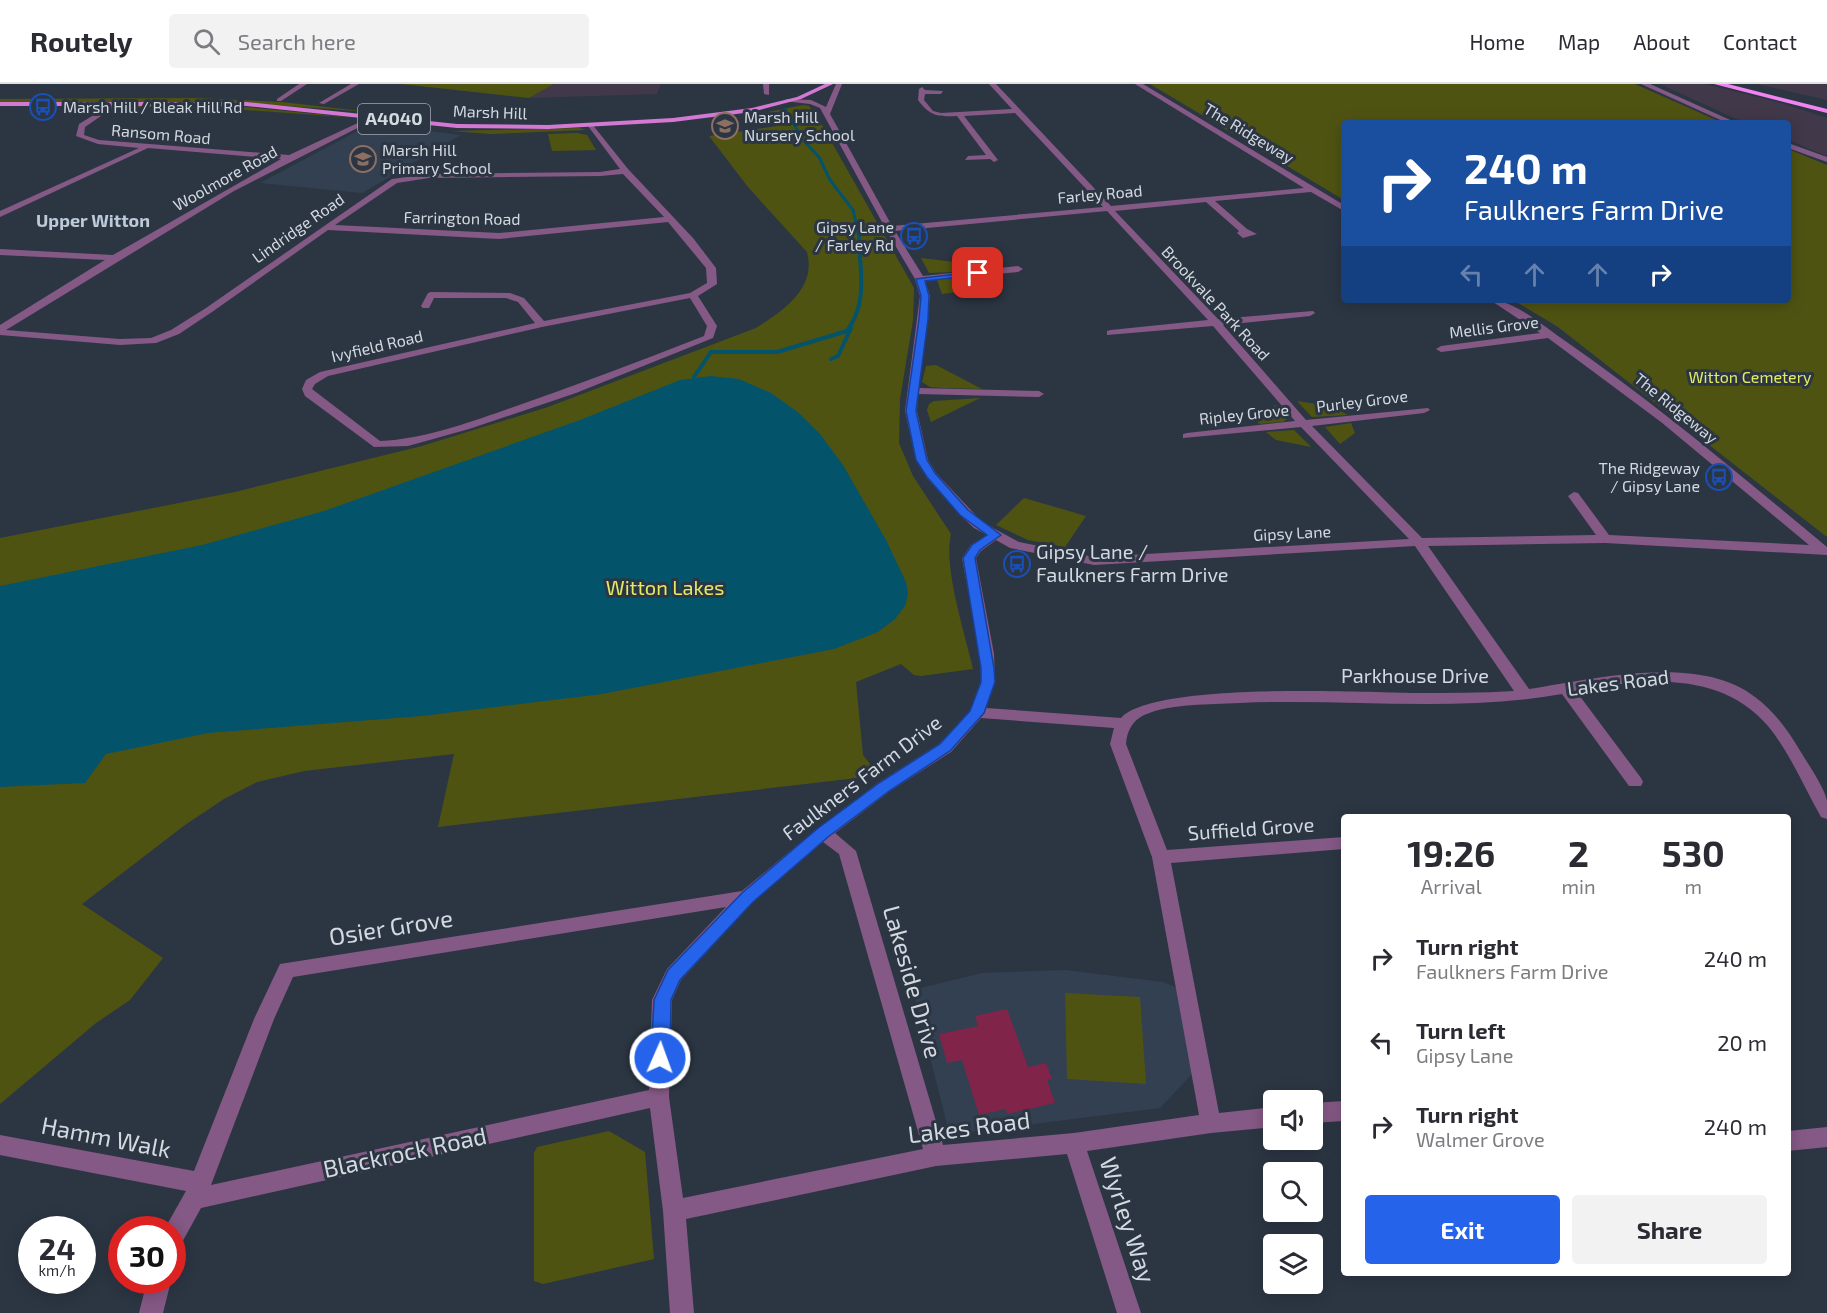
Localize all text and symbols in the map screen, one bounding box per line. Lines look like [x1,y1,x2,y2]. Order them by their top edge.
search box [169,14,589,68]
text: Routely [30,24,133,58]
icon: search [190,25,223,58]
text: Search here [238,28,356,54]
text: Home [1469,29,1525,54]
text: Map [1558,29,1600,54]
text: About [1633,29,1690,54]
text: Contact [1723,29,1797,54]
bus stop icon: Marsh Hill / Bleak Hill Rd [28,92,58,122]
place label: Marsh Hill / Bleak Hill Rd [63,97,242,116]
street label: The Ridgeway [1201,98,1298,167]
street label: Marsh Hill [453,101,528,122]
road number: A4040 [358,104,430,134]
place label: Marsh Hill Nursery School [744,107,855,144]
school or university icon: Marsh Hill Nursery School [710,111,740,141]
street label: Ransom Road [111,120,211,147]
place label: Marsh Hill Primary School [382,140,492,177]
street label: Woolmore Road [169,141,280,214]
text: 240 m [1464,142,1588,192]
school or university icon: Marsh Hill Primary School [348,144,378,174]
icon: right [1365,144,1443,222]
street label: Farley Road [1057,180,1143,207]
street label: Lindridge Road [248,189,347,266]
text: Faulkners Farm Drive [1464,193,1724,225]
street label: Farrington Road [403,207,521,228]
district label: Upper Witton [36,209,150,231]
place label: Gipsy Lane / Farley Rd [815,217,894,254]
bus stop icon: Gipsy Lane / Farley Rd [899,221,929,251]
street label: Brookvale Park Road [1158,241,1274,364]
pin [952,247,1003,298]
icon: arrive [961,256,994,289]
icon: left [1455,258,1488,291]
icon: ahead [1518,258,1551,291]
icon: ahead [1581,258,1614,291]
icon: right [1644,258,1677,291]
street label: Mellis Grove [1448,312,1540,341]
street label: Ivyfield Road [329,326,425,365]
park label: Witton Cemetery [1688,367,1812,386]
street label: The Ridgeway [1631,368,1722,447]
street label: Purley Grove [1315,385,1409,416]
street label: Ripley Grove [1198,399,1290,428]
place label: The Ridgeway / Gipsy Lane [1598,458,1701,495]
bus stop icon: The Ridgeway / Gipsy Lane [1704,462,1734,492]
street label: Gipsy Lane [1253,521,1331,544]
place label: Gipsy Lane / Faulkners Farm Drive [1036,539,1229,586]
bus stop icon: Gipsy Lane / Faulkners Farm Drive [1002,549,1032,579]
park label: Witton Lakes [606,575,724,599]
street label: Parkhouse Drive [1341,663,1489,687]
street label: Lakes Road [1566,664,1670,700]
street label: Faulkners Farm Drive [777,710,946,845]
street label: Suffield Grove [1187,812,1315,844]
text: 19:26 [1407,831,1495,874]
text: 2 [1568,831,1589,874]
text: 530 [1662,831,1725,874]
text: Arrival [1421,874,1482,898]
text: min [1562,874,1596,898]
text: m [1685,874,1702,898]
street label: Osier Grove [327,902,455,951]
street label: Lakeside Drive [878,902,949,1061]
text: Turn right [1416,933,1518,959]
icon: right [1365,942,1398,975]
text: 240 m [1704,945,1767,971]
text: Faulkners Farm Drive [1416,959,1609,983]
text: Turn left [1416,1017,1505,1043]
position arrow [628,1026,692,1090]
icon: left [1365,1026,1398,1059]
text: 20 m [1717,1029,1767,1055]
text: Gipsy Lane [1416,1043,1513,1067]
map controls [1263,1090,1323,1294]
button: sound [1263,1090,1323,1150]
text: Turn right [1416,1101,1518,1127]
street label: Lakes Road [906,1105,1032,1148]
street label: Hamm Walk [39,1110,173,1163]
icon: right [1365,1110,1398,1143]
text: 240 m [1704,1113,1767,1139]
street label: Blackrock Road [320,1120,489,1183]
text: Walmer Grove [1416,1127,1545,1151]
street label: Wyrley Way [1094,1153,1162,1286]
button: search [1263,1162,1323,1222]
button: Exit [1365,1195,1560,1264]
button: Share [1572,1195,1767,1264]
speed limit sign: 30 [108,1216,186,1294]
text: 24 [39,1230,75,1266]
button: layers [1263,1234,1323,1294]
text: km/h [38,1261,76,1279]

